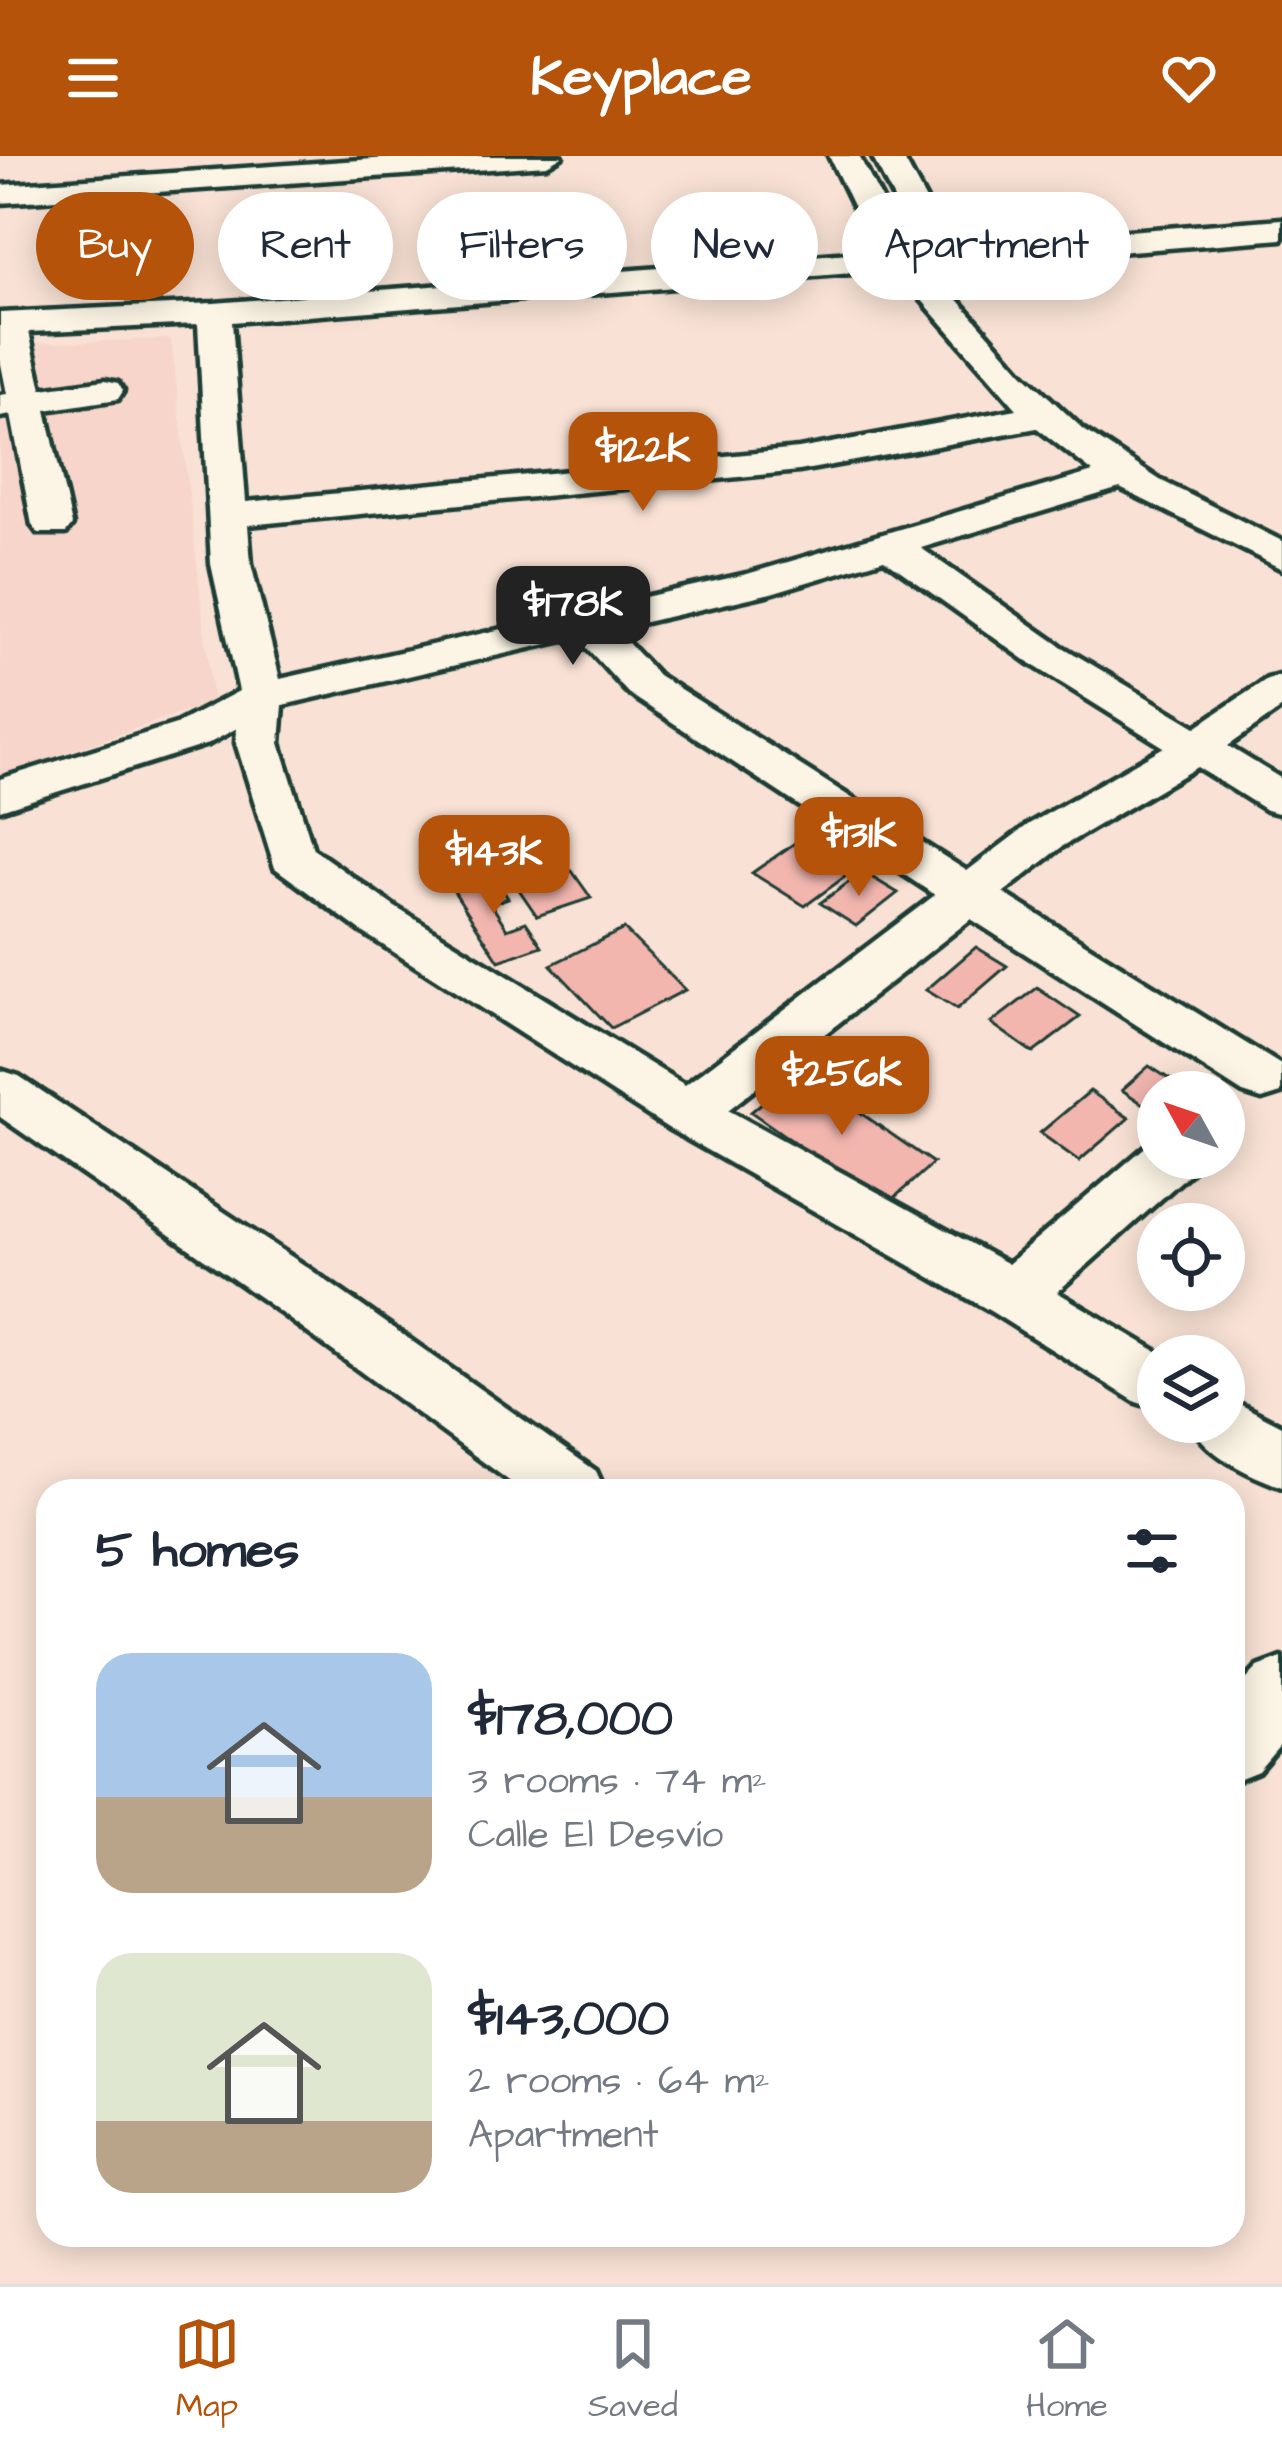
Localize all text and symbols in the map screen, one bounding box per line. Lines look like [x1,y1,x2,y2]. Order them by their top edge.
text: Keyplace [531,41,751,116]
icon: menu [60,45,126,111]
icon: heart [1156,45,1222,111]
chip: Buy [36,192,194,300]
chip: Rent [218,192,393,300]
chip: Filters [417,192,627,300]
chip: New [651,192,818,300]
chip: Apartment [842,192,1131,300]
pin: $122K [559,412,727,514]
text: $122K [596,424,690,478]
pin: $178K [489,566,657,668]
text: $178K [523,578,623,632]
pin: $131K [775,797,943,899]
text: $131K [821,809,897,863]
pin: $143K [410,815,578,917]
text: $143K [446,827,542,881]
pin: $256K [758,1036,926,1138]
text: $256K [782,1048,902,1102]
north arrow [1137,1071,1245,1179]
map controls [1137,1071,1245,1443]
button: locate [1137,1203,1245,1311]
button: layers [1137,1335,1245,1443]
text: 5 homes [96,1516,299,1587]
icon: filters [1119,1518,1185,1584]
text: $178,000 [468,1684,673,1755]
icon: home [192,1701,336,1845]
text: 3 rooms · 74 m² [468,1755,767,1809]
text: Calle El Desvío [468,1809,723,1863]
text: $143,000 [468,1984,669,2055]
icon: home [192,2001,336,2145]
text: 2 rooms · 64 m² [468,2055,770,2109]
text: Apartment [468,2109,659,2163]
tab: Map [174,2311,240,2429]
tab: Saved [588,2311,678,2429]
tab: Home [1026,2311,1108,2429]

